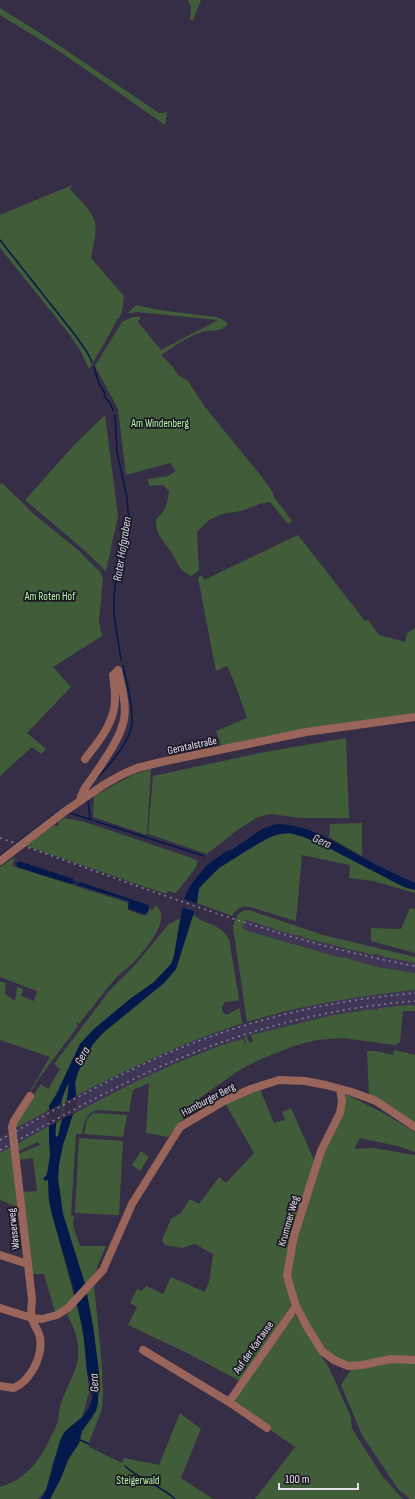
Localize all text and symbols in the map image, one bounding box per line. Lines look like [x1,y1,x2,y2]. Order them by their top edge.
park label: Am Windenberg [130,417,189,430]
water label: Roter Hofgraben [110,516,135,582]
park label: Am Roten Hof [24,590,76,603]
street label: Geratalstraße [166,734,218,757]
water label: Gera [310,831,333,852]
water label: Gera [71,1044,94,1068]
street label: Hamburger Berg [179,1080,238,1119]
street label: Krummer Weg [275,1194,302,1248]
street label: Wasserweg [5,1207,22,1250]
street label: Auf der Kartause [230,1319,276,1377]
water label: Gera [87,1373,102,1393]
scale bar [279,1465,358,1491]
text: 100 m [285,1472,310,1487]
park label: Steigerwald [116,1474,160,1487]

